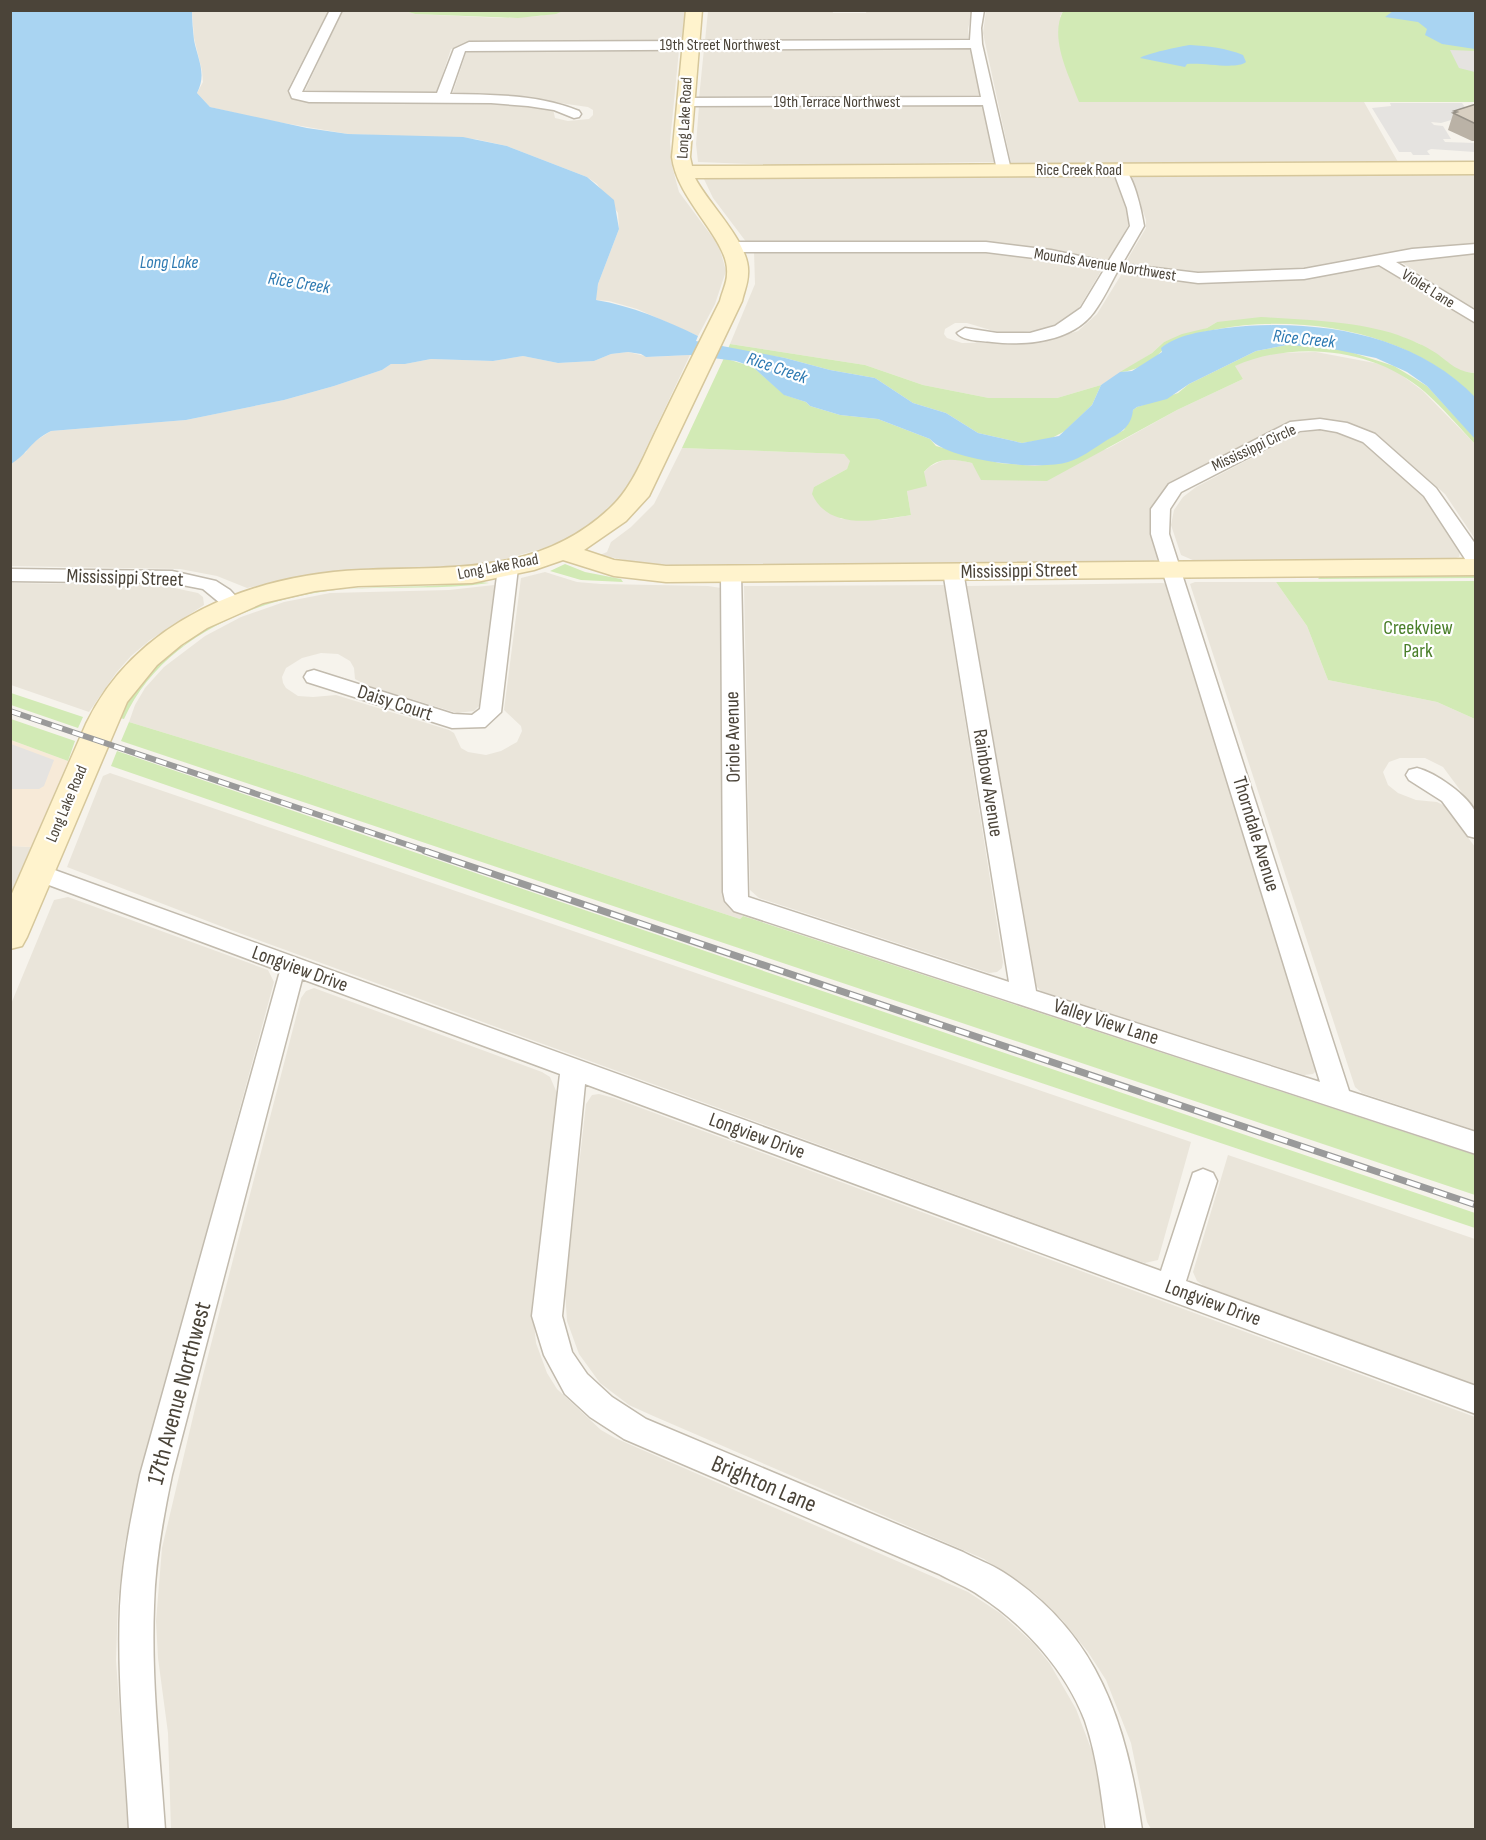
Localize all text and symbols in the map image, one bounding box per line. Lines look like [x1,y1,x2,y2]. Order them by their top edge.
street label: 19th Street Northwest [660,36,780,55]
street label: Long Lake Road [673,77,697,159]
street label: 19th Terrace Northwest [774,93,900,112]
street label: Rice Creek Road [1036,161,1122,180]
street label: Mounds Avenue Northwest [1033,244,1178,286]
water label: Long Lake [140,252,198,273]
street label: Violet Lane [1398,265,1458,313]
water label: Rice Creek [267,268,333,298]
water label: Rice Creek [1272,325,1337,353]
water label: Rice Creek [744,348,811,388]
street label: Mississippi Circle [1209,420,1299,476]
street label: Long Lake Road [456,550,540,584]
street label: Mississippi Street [960,558,1078,584]
street label: Mississippi Street [66,564,184,592]
park label: Creekview Park [1383,616,1453,663]
street label: Daisy Court [354,680,436,726]
street label: Oriole Avenue [720,691,746,783]
street label: Rainbow Avenue [968,727,1008,839]
street label: Long Lake Road [42,763,92,845]
street label: Thorndale Avenue [1227,774,1285,894]
street label: Longview Drive [249,941,351,997]
street label: Valley View Lane [1050,994,1162,1050]
street label: Longview Drive [706,1108,808,1164]
street label: Longview Drive [1162,1275,1264,1331]
street label: 17th Avenue Northwest [141,1298,217,1488]
street label: Brighton Lane [707,1449,821,1519]

